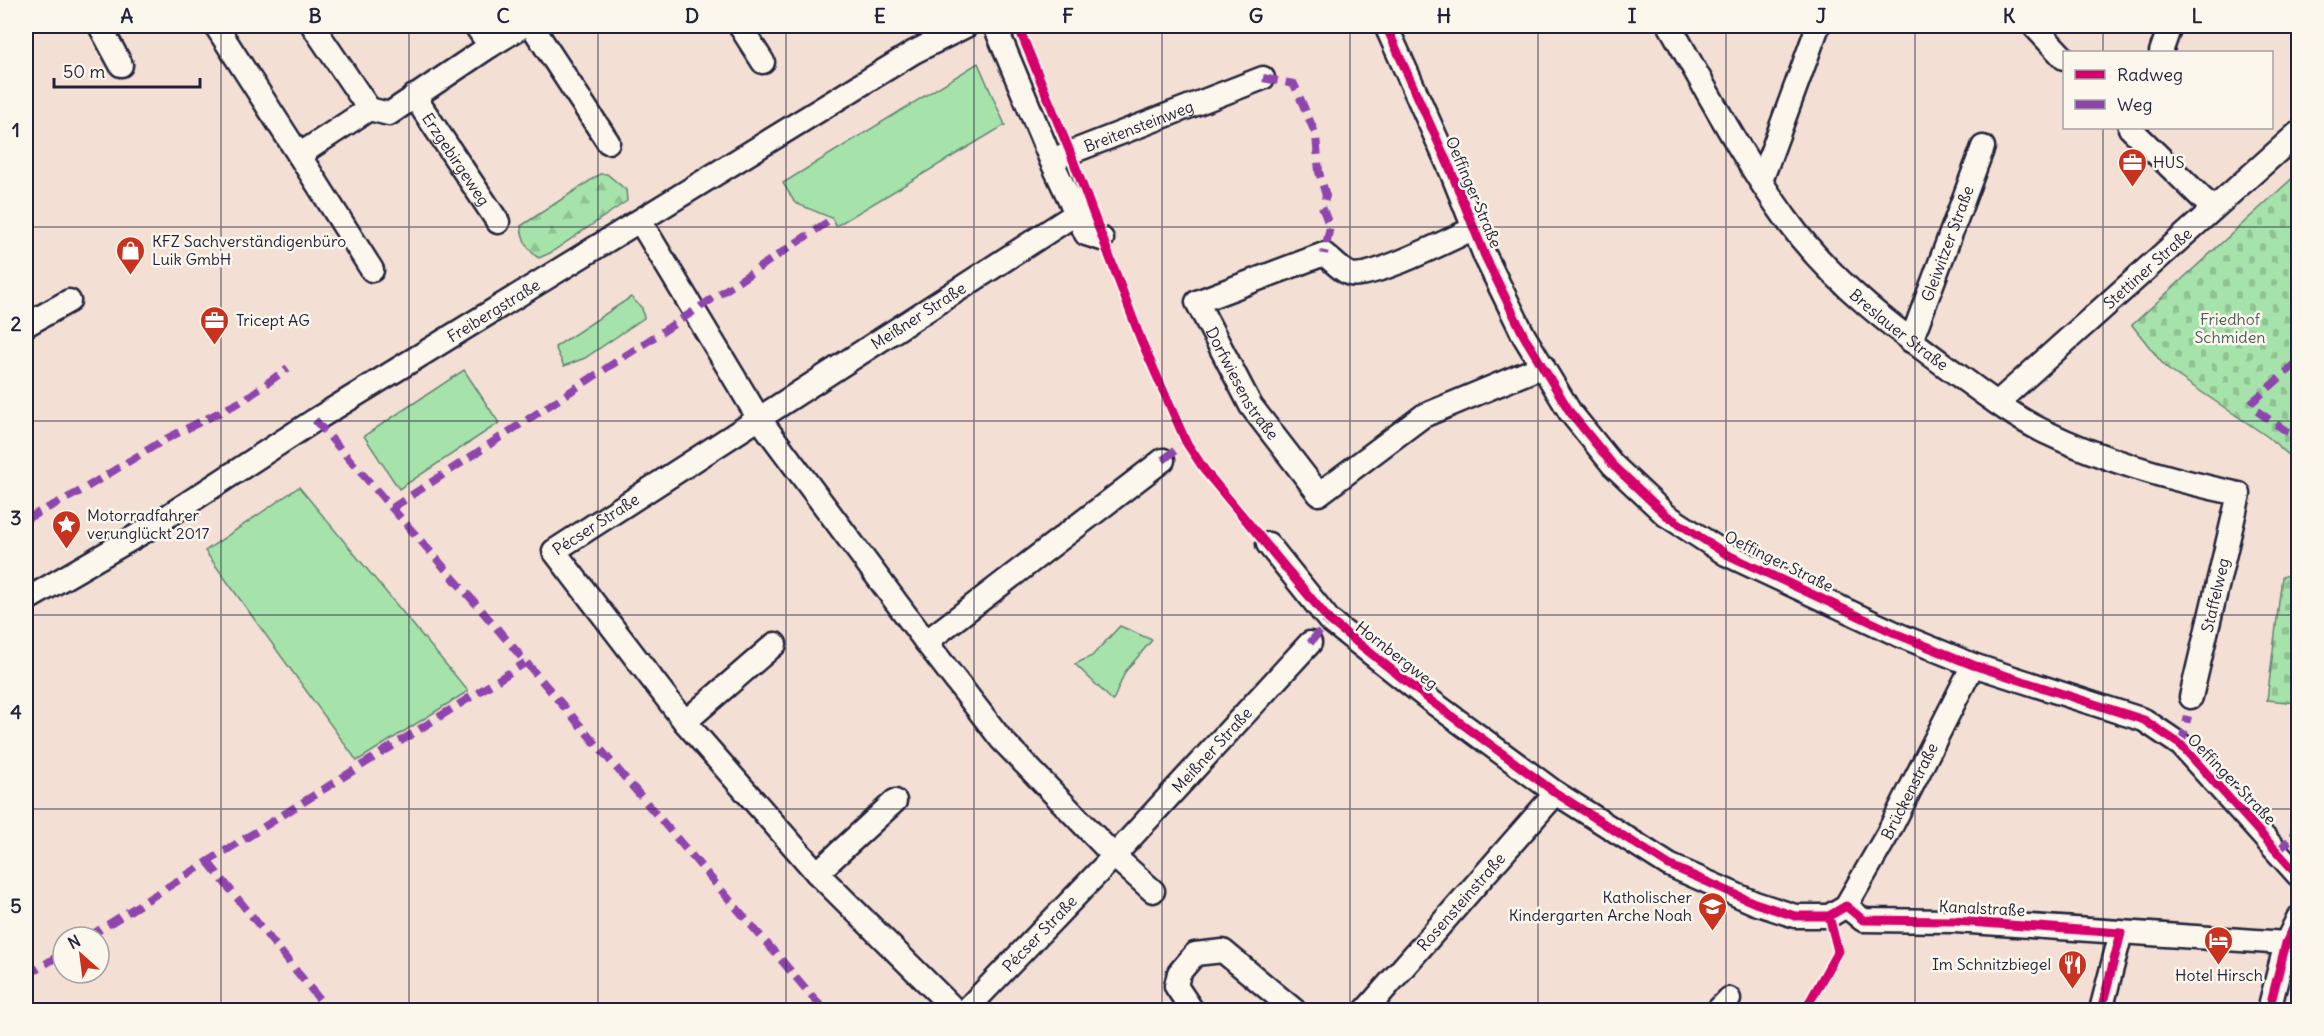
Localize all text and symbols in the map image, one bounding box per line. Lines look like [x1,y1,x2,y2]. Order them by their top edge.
text: A [121,3,134,28]
text: B [308,3,322,28]
text: C [496,3,510,28]
text: D [685,3,699,28]
text: E [874,3,886,28]
text: F [1062,3,1074,28]
text: G [1249,3,1263,28]
text: H [1437,3,1451,28]
text: I [1628,3,1637,28]
text: J [1816,3,1827,28]
text: K [2003,3,2016,28]
text: L [2192,3,2203,28]
scale bar [54,51,200,89]
legend [2063,51,2273,129]
text: 50 m [63,60,105,83]
text: Radweg [2117,63,2183,86]
text: Weg [2117,93,2152,116]
street label: Breitensteinweg [1081,96,1196,156]
street label: Erzgebirgeweg [418,109,494,209]
text: 1 [12,117,20,142]
street label: Oeffinger Straße [1442,133,1506,251]
office icon: HUS [2116,146,2148,188]
place label: HUS [2153,152,2184,172]
street label: Gleiwitzer Straße [1917,183,1978,304]
street label: Stettiner Straße [2099,223,2196,313]
place label: KFZ Sachverständigenbüro Luik GmbH [152,231,346,269]
shop icon: KFZ Sachverständigenbüro Luik GmbH [115,234,147,276]
street label: Freibergstraße [443,274,543,346]
street label: Meißner Straße [867,278,969,354]
street label: Breslauer Straße [1846,284,1952,375]
office icon: Tricept AG [199,304,231,346]
park label: Friedhof Schmiden [2194,309,2266,347]
place label: Tricept AG [236,310,310,330]
text: 2 [11,311,22,336]
street label: Dorfwiesenstraße [1202,323,1283,444]
street label: Pécser Straße [549,489,643,559]
text: 3 [10,505,22,530]
place label: Motorradfahrer verunglückt 2017 [87,505,209,543]
place icon: Motorradfahrer verunglückt 2017 [50,508,82,550]
street label: Oeffinger Straße [1721,526,1837,596]
street label: Staffelweg [2197,556,2233,634]
street label: Hornbergweg [1352,617,1442,693]
text: 4 [10,699,22,724]
street label: Meißner Straße [1168,703,1256,797]
street label: Oeffinger Straße [2183,729,2281,829]
street label: Brückenstraße [1876,739,1942,843]
street label: Rosensteinstraße [1413,849,1509,955]
place label: Katholischer Kindergarten Arche Noah [1509,887,1692,925]
school or university icon: Katholischer Kindergarten Arche Noah [1697,890,1729,932]
street label: Pécser Straße [998,891,1081,976]
text: 5 [10,893,22,918]
street label: Kanalstraße [1938,896,2026,920]
hotel icon: Hotel Hirsch [2203,924,2235,966]
north arrow [51,925,111,985]
text: N [64,930,84,953]
restaurant icon: Im Schnitzbiegel [2056,948,2088,990]
place label: Im Schnitzbiegel [1932,954,2051,974]
place label: Hotel Hirsch [2175,965,2263,985]

